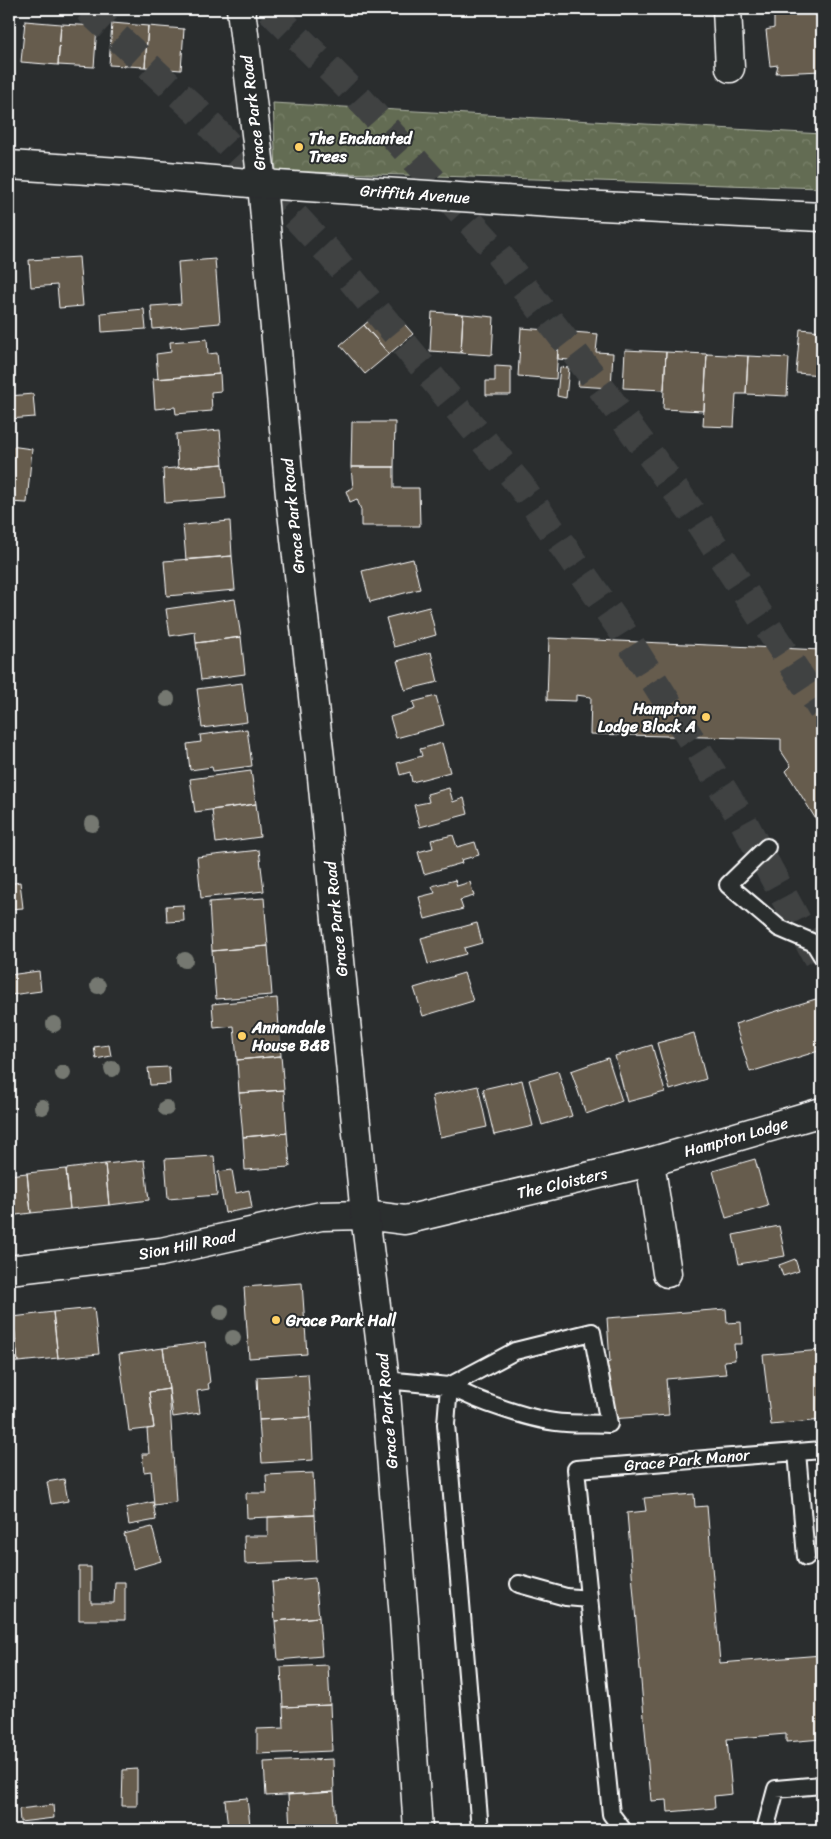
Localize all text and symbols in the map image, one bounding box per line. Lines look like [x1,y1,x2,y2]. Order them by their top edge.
street label: Grace Park Road [231,52,274,172]
place label: The Enchanted Trees [309,124,413,171]
marker: The Enchanted Trees [293,141,305,153]
street label: Griffith Avenue [359,176,471,212]
street label: Grace Park Road [272,455,313,575]
place label: Hampton Lodge Block A [598,694,696,741]
marker: Hampton Lodge Block A [700,711,712,723]
street label: Grace Park Road [315,858,356,978]
place label: Annandale House B&B [251,1013,330,1060]
marker: Annandale House B&B [236,1030,248,1042]
street label: Hampton Lodge [680,1108,792,1166]
street label: The Cloisters [514,1158,610,1207]
street label: Sion Hill Road [136,1221,240,1269]
place label: Grace Park Hall [285,1306,397,1335]
marker: Grace Park Hall [270,1314,282,1326]
street label: Grace Park Road [367,1351,406,1470]
street label: Grace Park Manor [623,1440,752,1480]

